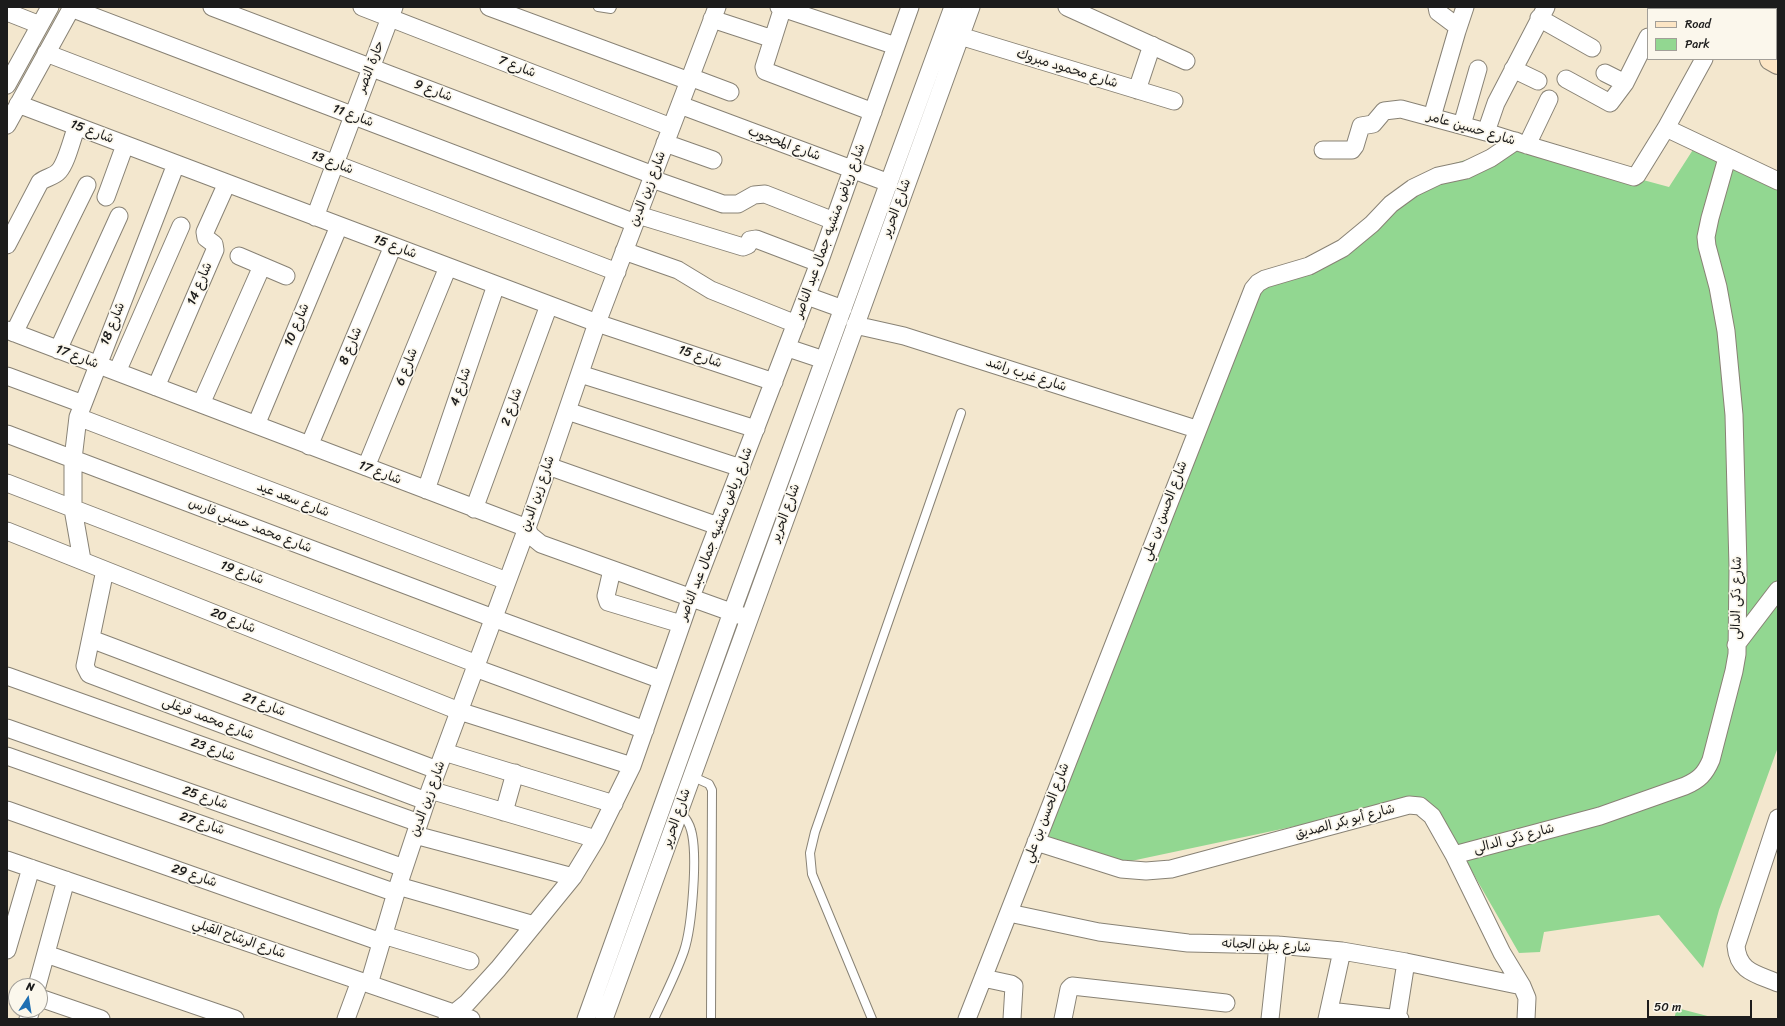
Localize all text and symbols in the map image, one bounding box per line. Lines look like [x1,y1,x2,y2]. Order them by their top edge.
legend [1647,8,1777,60]
text: Road [1685,13,1711,35]
text: Park [1685,33,1710,55]
street label: حارة النصر [354,39,388,95]
street label: شارع محمود مبروك [1014,46,1120,92]
street label: شارع 7 [496,53,538,81]
street label: شارع 9 [412,77,454,105]
street label: شارع 11 [330,101,376,131]
street label: شارع حسين عامر [1425,109,1517,149]
street label: شارع 15 [68,117,116,147]
street label: شارع المحجوب [746,124,822,164]
street label: شارع رياض منشيه جمال عبد الناصر [791,142,869,320]
street label: شارع 13 [309,148,355,178]
street label: شارع زين الدين [626,149,670,229]
street label: شارع الحرير [879,177,915,239]
street label: شارع 15 [371,232,419,262]
street label: شارع 14 [184,260,216,308]
street label: شارع 18 [97,300,129,348]
street label: شارع 10 [281,301,313,349]
street label: شارع 8 [336,325,366,367]
street label: شارع 17 [53,342,101,372]
street label: شارع 15 [676,342,724,372]
street label: شارع 6 [392,346,422,388]
street label: شارع غرب راشد [984,355,1068,395]
street label: شارع 4 [447,366,475,408]
street label: شارع 2 [498,386,526,428]
street label: شارع رياض منشيه جمال عبد الناصر [676,445,756,623]
street label: شارع زين الدين [518,454,558,534]
street label: شارع 17 [356,458,404,488]
street label: شارع الحسن بن علي [1139,459,1191,563]
street label: شارع سعد عيد [255,479,331,521]
street label: شارع الحرير [768,482,804,544]
street label: شارع محمد حسني فارس [186,495,314,557]
street label: شارع ذكى الدالى [1728,556,1746,640]
street label: شارع 19 [218,558,266,588]
street label: شارع 20 [208,605,258,637]
street label: شارع 21 [240,690,288,720]
street label: شارع محمد فرغلى [160,694,256,744]
street label: شارع 23 [189,735,237,765]
street label: شارع زين الدين [407,759,449,839]
street label: شارع الحسن بن علي [1021,761,1073,865]
street label: شارع 25 [180,783,230,813]
street label: شارع الحرير [660,787,694,849]
street label: شارع أبو بكر الصديق [1293,801,1397,843]
street label: شارع 27 [178,809,226,839]
street label: شارع ذكى الدالى [1472,821,1556,857]
street label: شارع 29 [169,861,219,891]
street label: شارع الرشاح القبلي [190,916,288,962]
street label: شارع بطن الجبانه [1221,936,1311,956]
text: N [25,977,36,997]
north arrow [8,978,48,1018]
scale bar [1649,992,1754,1018]
text: 50 m [1654,996,1681,1018]

